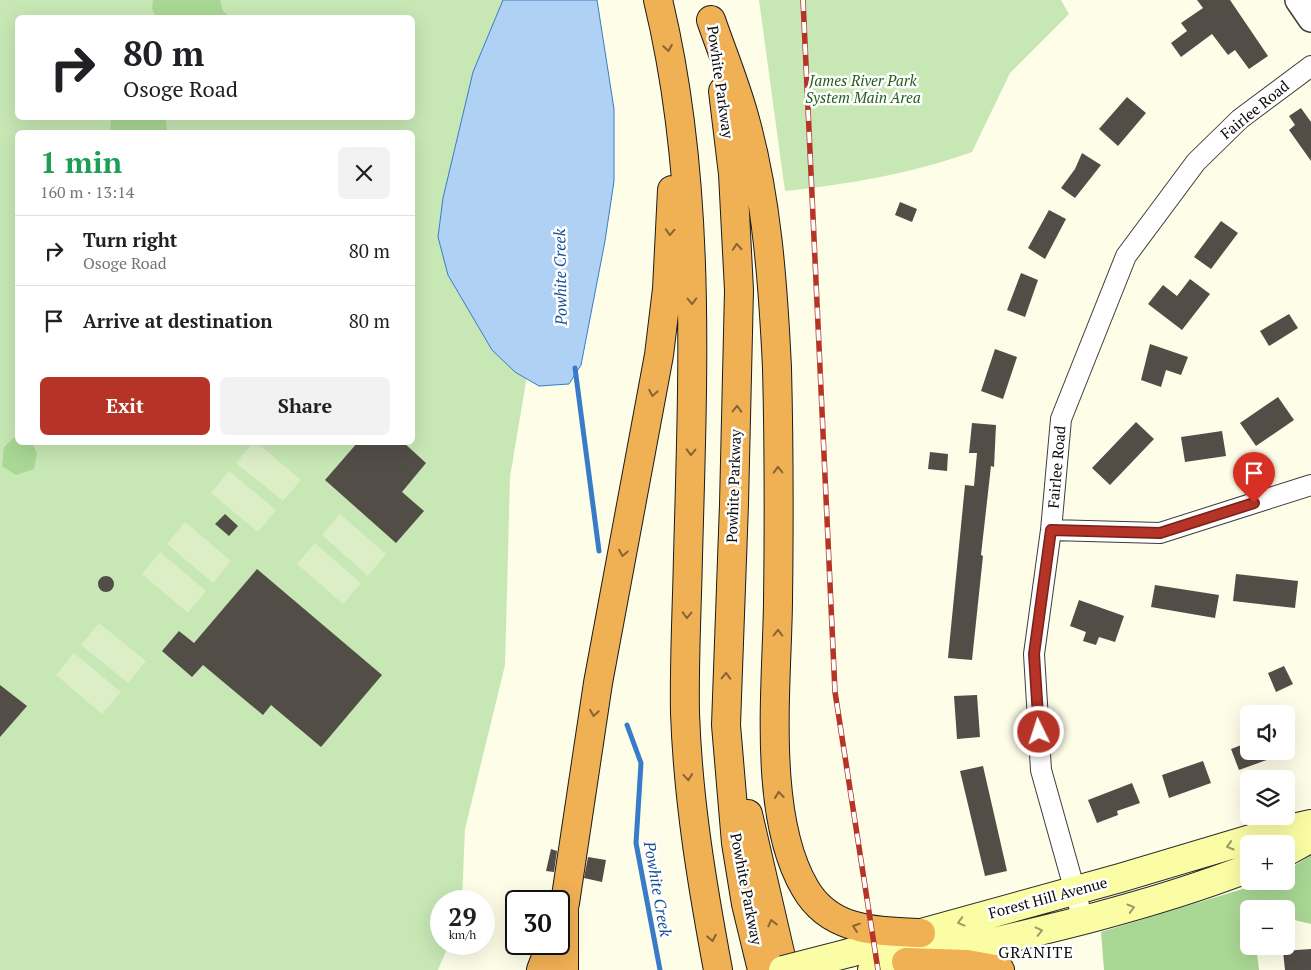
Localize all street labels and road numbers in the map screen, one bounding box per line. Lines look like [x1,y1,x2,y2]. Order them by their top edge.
street label: Powhite Parkway [703,24,739,140]
street label: Fairlee Road [1216,75,1293,143]
street label: Fairlee Road [1042,425,1070,509]
street label: Powhite Parkway [721,428,745,543]
street label: Powhite Parkway [726,831,768,947]
street label: Forest Hill Avenue [986,872,1109,923]

